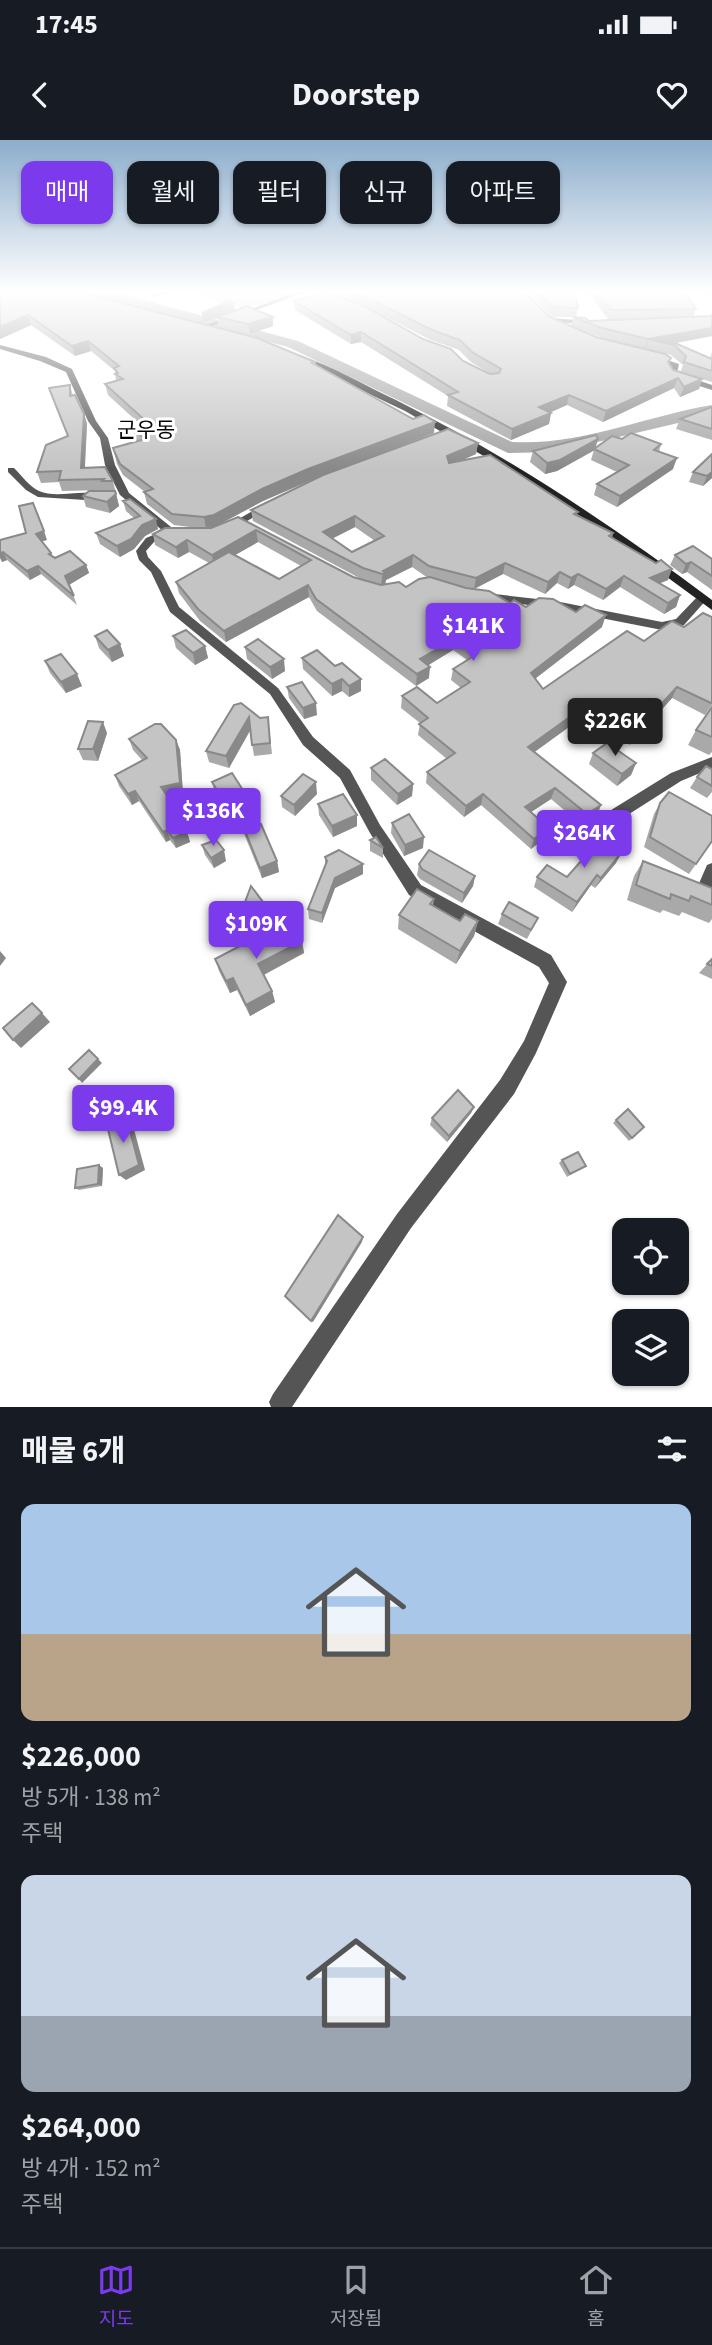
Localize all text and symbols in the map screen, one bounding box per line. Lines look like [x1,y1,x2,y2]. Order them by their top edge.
text: 17:45 [35,6,98,43]
text: Doorstep [292,72,420,118]
icon: back [21,76,59,114]
icon: heart [653,76,691,114]
chip: 매매 [21,161,113,224]
chip: 월세 [127,161,219,224]
chip: 필터 [233,161,326,224]
chip: 신규 [340,161,432,224]
chip: 아파트 [446,161,560,224]
district label: 군우동 [117,415,175,445]
pin: $141K [424,603,522,663]
text: $141K [442,609,504,642]
pin: $226K [566,698,664,758]
text: $226K [584,704,646,737]
pin: $136K [164,788,262,848]
text: $136K [182,794,244,827]
pin: $264K [535,810,633,870]
text: $264K [553,816,615,849]
pin: $109K [207,902,305,961]
text: $109K [225,907,287,940]
pin: $99.4K [66,1086,180,1145]
text: $99.4K [88,1091,158,1124]
map controls [612,1218,689,1386]
button: locate [612,1218,689,1295]
button: layers [612,1309,689,1386]
text: 매물 6개 [21,1430,126,1473]
icon: filters [653,1430,691,1468]
icon: home [293,1549,419,1675]
text: $226,000 [21,1735,141,1778]
text: 방 5개 · 138 m² [21,1781,161,1814]
text: 주택 [21,1817,63,1850]
icon: home [293,1920,419,2046]
text: $264,000 [21,2106,141,2149]
text: 방 4개 · 152 m² [21,2152,161,2185]
text: 주택 [21,2188,63,2221]
tab: 지도 [97,2261,135,2333]
tab: 저장됨 [330,2261,382,2333]
tab: 홈 [577,2261,615,2333]

